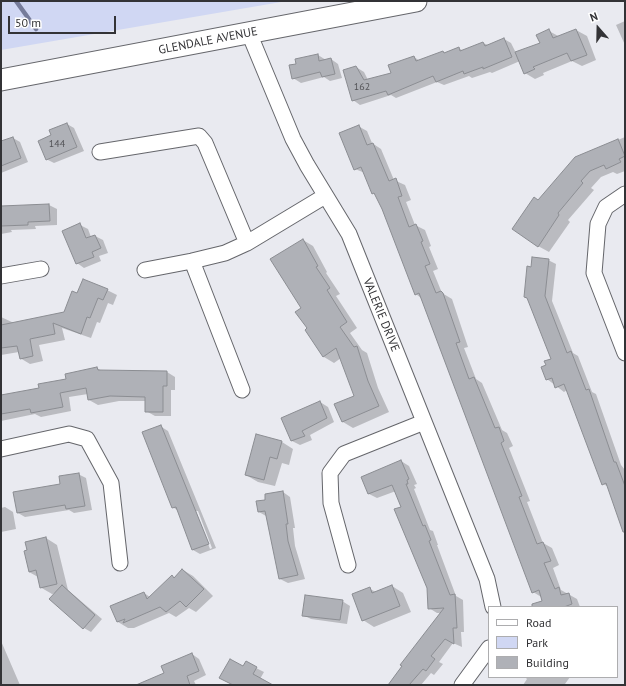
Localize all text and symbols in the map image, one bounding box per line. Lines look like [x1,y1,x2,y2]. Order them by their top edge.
scale bar [10,8,118,34]
north arrow [578,8,618,48]
text: N [588,9,600,25]
text: 50 m [15,15,41,30]
street label: GLENDALE AVENUE [157,24,259,58]
house number: 162 [354,81,370,93]
house number: 144 [49,138,65,150]
street label: VALERIE DRIVE [360,276,402,354]
legend [488,606,618,678]
text: Road [526,615,551,630]
text: Park [526,635,548,650]
text: Building [526,655,569,670]

